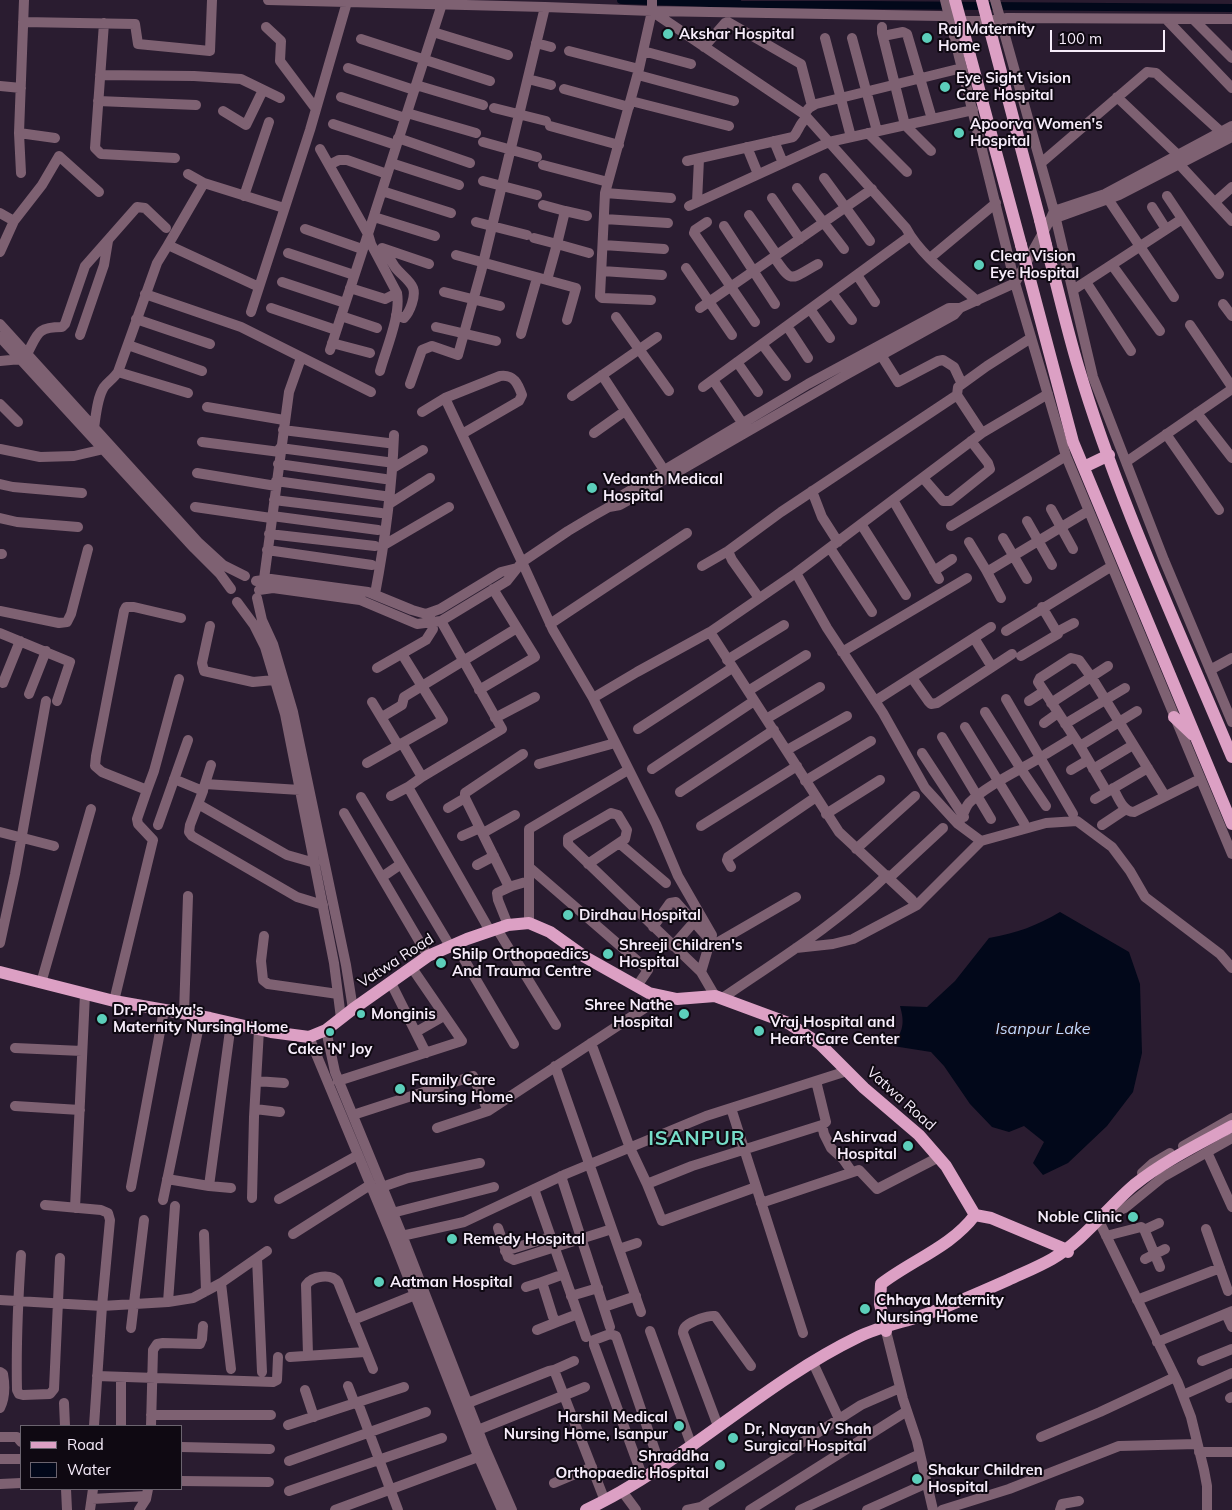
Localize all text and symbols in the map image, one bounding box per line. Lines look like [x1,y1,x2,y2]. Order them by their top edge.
place label: Raj Maternity Home [938,20,1035,55]
scale bar [1052,20,1167,52]
place label: Akshar Hospital [679,25,794,43]
marker: Akshar Hospital [661,27,675,41]
text: 100 m [1058,29,1102,48]
marker: Raj Maternity Home [920,31,934,45]
place label: Eye Sight Vision Care Hospital [956,69,1071,104]
marker: Eye Sight Vision Care Hospital [938,80,952,94]
place label: Apoorva Women's Hospital [970,115,1103,150]
marker: Apoorva Women's Hospital [952,126,966,140]
place label: Clear Vision Eye Hospital [990,247,1079,282]
marker: Clear Vision Eye Hospital [972,258,986,272]
place label: Vedanth Medical Hospital [603,470,723,505]
marker: Vedanth Medical Hospital [585,481,599,495]
place label: Dirdhau Hospital [579,906,701,924]
marker: Dirdhau Hospital [561,908,575,922]
street label: Vatwa Road [355,930,437,992]
place label: Shreeji Children's Hospital [619,936,743,971]
place label: Shilp Orthopaedics And Trauma Centre [452,945,591,980]
marker: Shreeji Children's Hospital [601,947,615,961]
marker: Shilp Orthopaedics And Trauma Centre [434,956,448,970]
place label: Shree Nathe Hospital [584,996,673,1031]
place label: Dr. Pandya's Maternity Nursing Home [113,1001,288,1036]
place label: Monginis [371,1005,436,1023]
marker: Shree Nathe Hospital [677,1007,691,1021]
marker: Monginis [355,1008,367,1020]
marker: Dr. Pandya's Maternity Nursing Home [95,1012,109,1026]
place label: Vraj Hospital and Heart Care Center [770,1013,899,1048]
water label: Isanpur Lake [996,1019,1090,1039]
marker: Vraj Hospital and Heart Care Center [752,1024,766,1038]
marker: Cake 'N' Joy [324,1026,336,1038]
place label: Cake 'N' Joy [288,1040,372,1058]
street label: Vatwa Road [863,1063,939,1135]
place label: Family Care Nursing Home [411,1071,513,1106]
marker: Family Care Nursing Home [393,1082,407,1096]
district label: ISANPUR [647,1127,747,1151]
place label: Ashirvad Hospital [832,1128,897,1163]
marker: Ashirvad Hospital [901,1139,915,1153]
place label: Noble Clinic [1038,1208,1122,1226]
marker: Noble Clinic [1126,1210,1140,1224]
place label: Remedy Hospital [463,1230,585,1248]
marker: Remedy Hospital [445,1232,459,1246]
place label: Aatman Hospital [390,1273,512,1291]
marker: Aatman Hospital [372,1275,386,1289]
place label: Chhaya Maternity Nursing Home [876,1291,1004,1326]
marker: Chhaya Maternity Nursing Home [858,1302,872,1316]
place label: Harshil Medical Nursing Home, Isanpur [504,1408,668,1443]
marker: Harshil Medical Nursing Home, Isanpur [672,1419,686,1433]
place label: Dr, Nayan V Shah Surgical Hospital [744,1420,872,1455]
legend [20,1425,182,1490]
marker: Dr, Nayan V Shah Surgical Hospital [726,1431,740,1445]
text: Road [67,1435,104,1454]
place label: Shraddha Orthopaedic Hospital [555,1447,709,1482]
marker: Shraddha Orthopaedic Hospital [713,1458,727,1472]
text: Water [67,1460,111,1479]
place label: Shakur Children Hospital [928,1461,1043,1496]
marker: Shakur Children Hospital [910,1472,924,1486]

